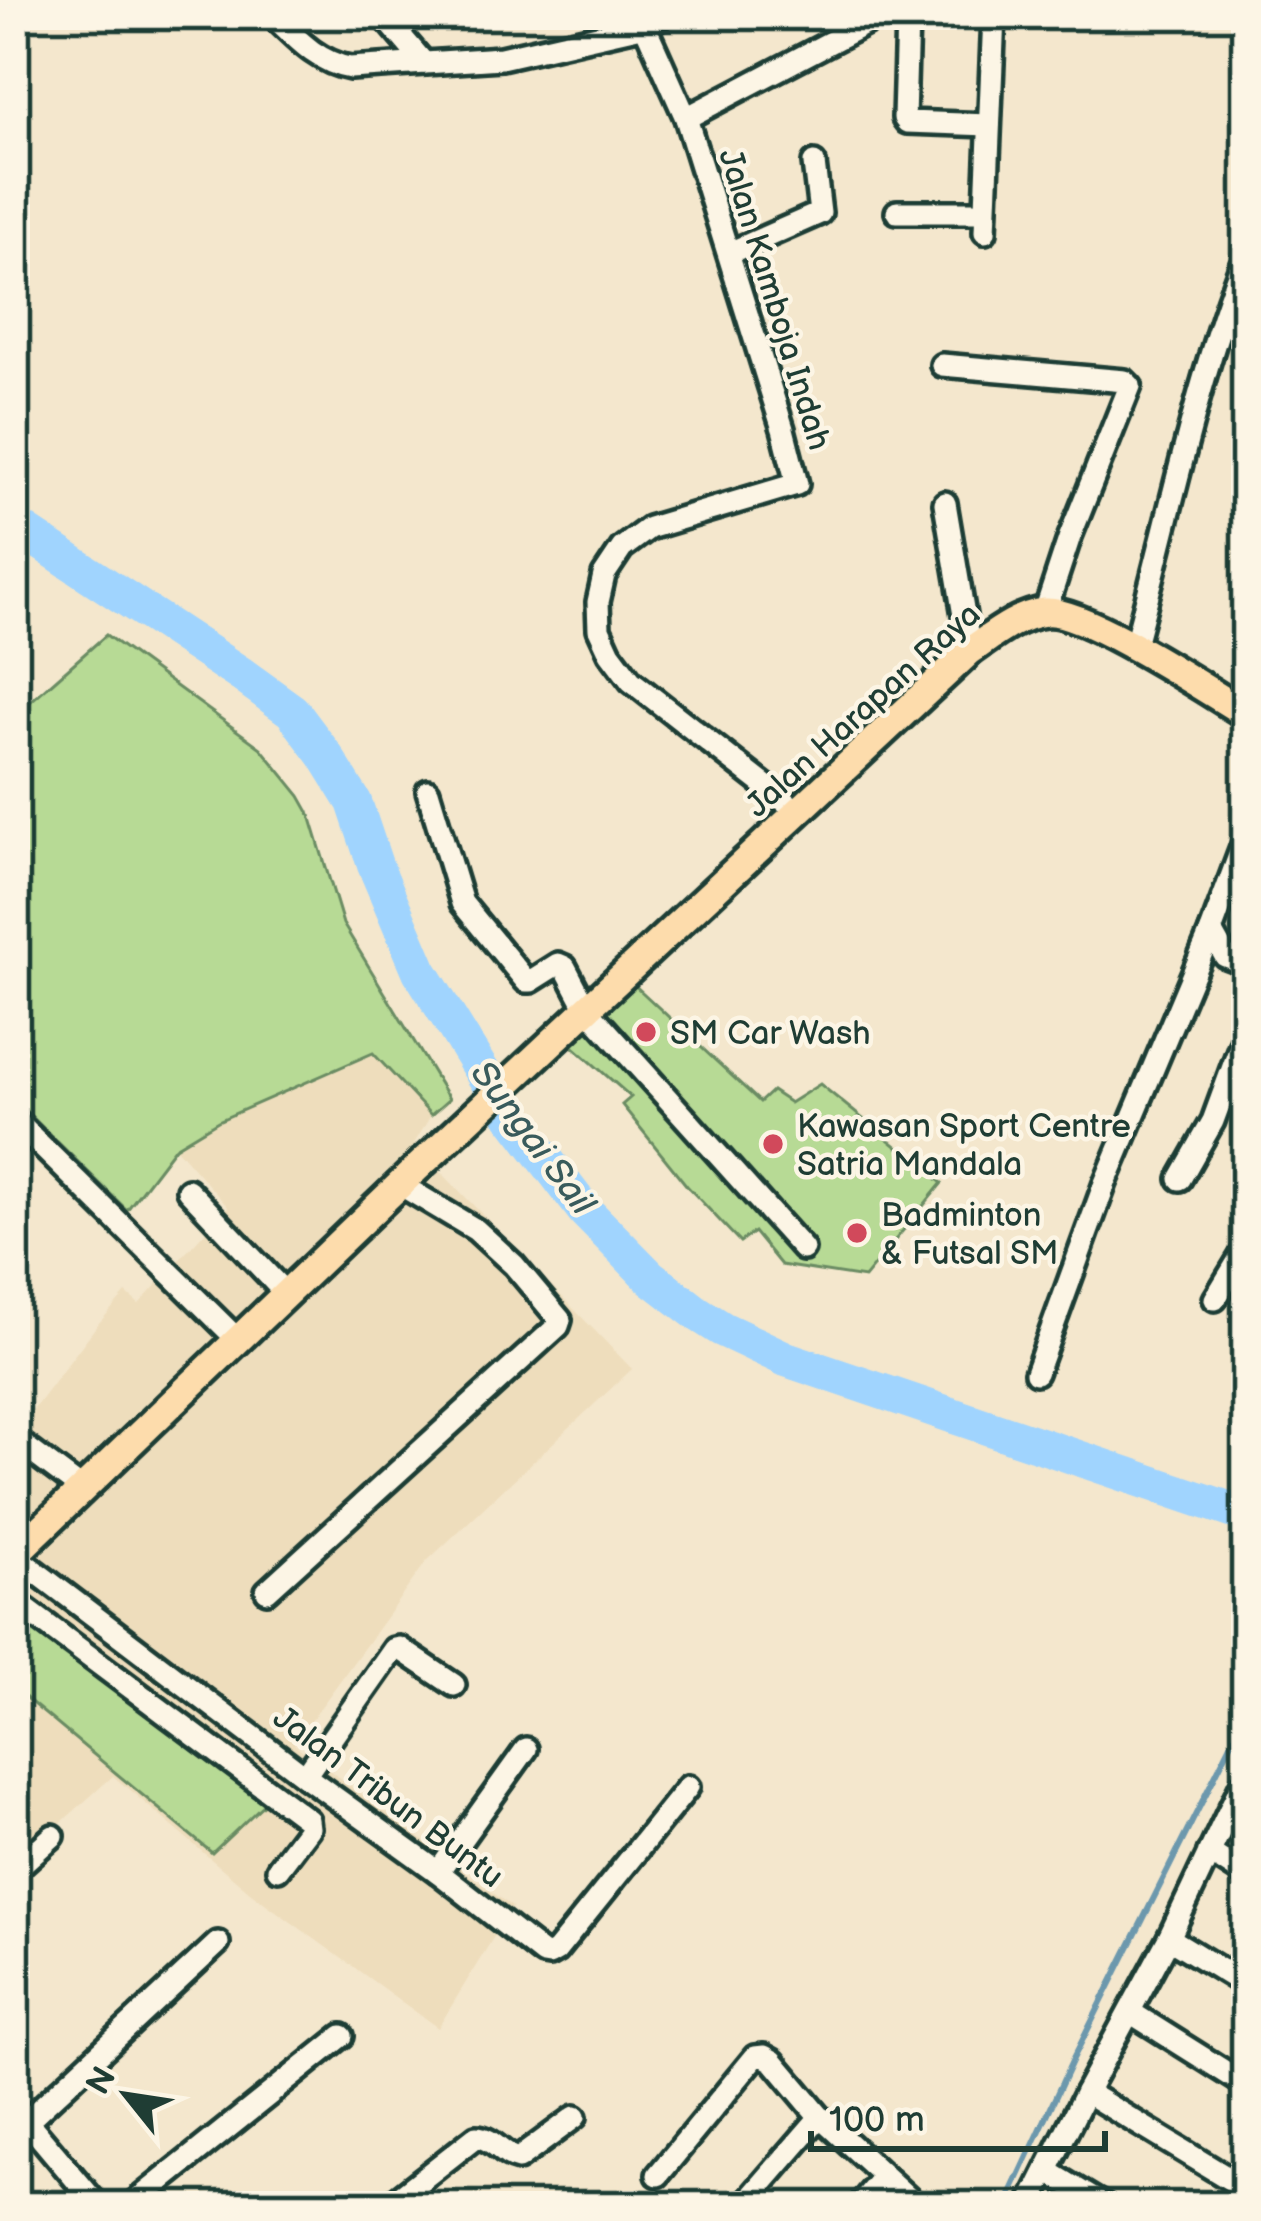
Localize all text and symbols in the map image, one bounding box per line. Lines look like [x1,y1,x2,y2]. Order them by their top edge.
street label: Jalan Kamboja Indah [709,144,839,455]
street label: Jalan Harapan Raya [738,595,989,826]
place label: SM Car Wash [670,1014,870,1054]
marker: SM Car Wash [633,1019,659,1045]
water label: Sungai Sail [460,1053,605,1225]
place label: Kawasan Sport Centre Satria Mandala [797,1107,1131,1185]
marker: Kawasan Sport Centre Satria Mandala [760,1131,786,1157]
place label: Badminton & Futsal SM [881,1196,1058,1274]
marker: Badminton & Futsal SM [844,1220,870,1246]
street label: Jalan Tribun Buntu [265,1698,511,1897]
north arrow [66,2035,186,2155]
text: N [78,2060,125,2102]
scale bar [811,2077,1105,2151]
text: 100 m [829,2099,925,2142]

